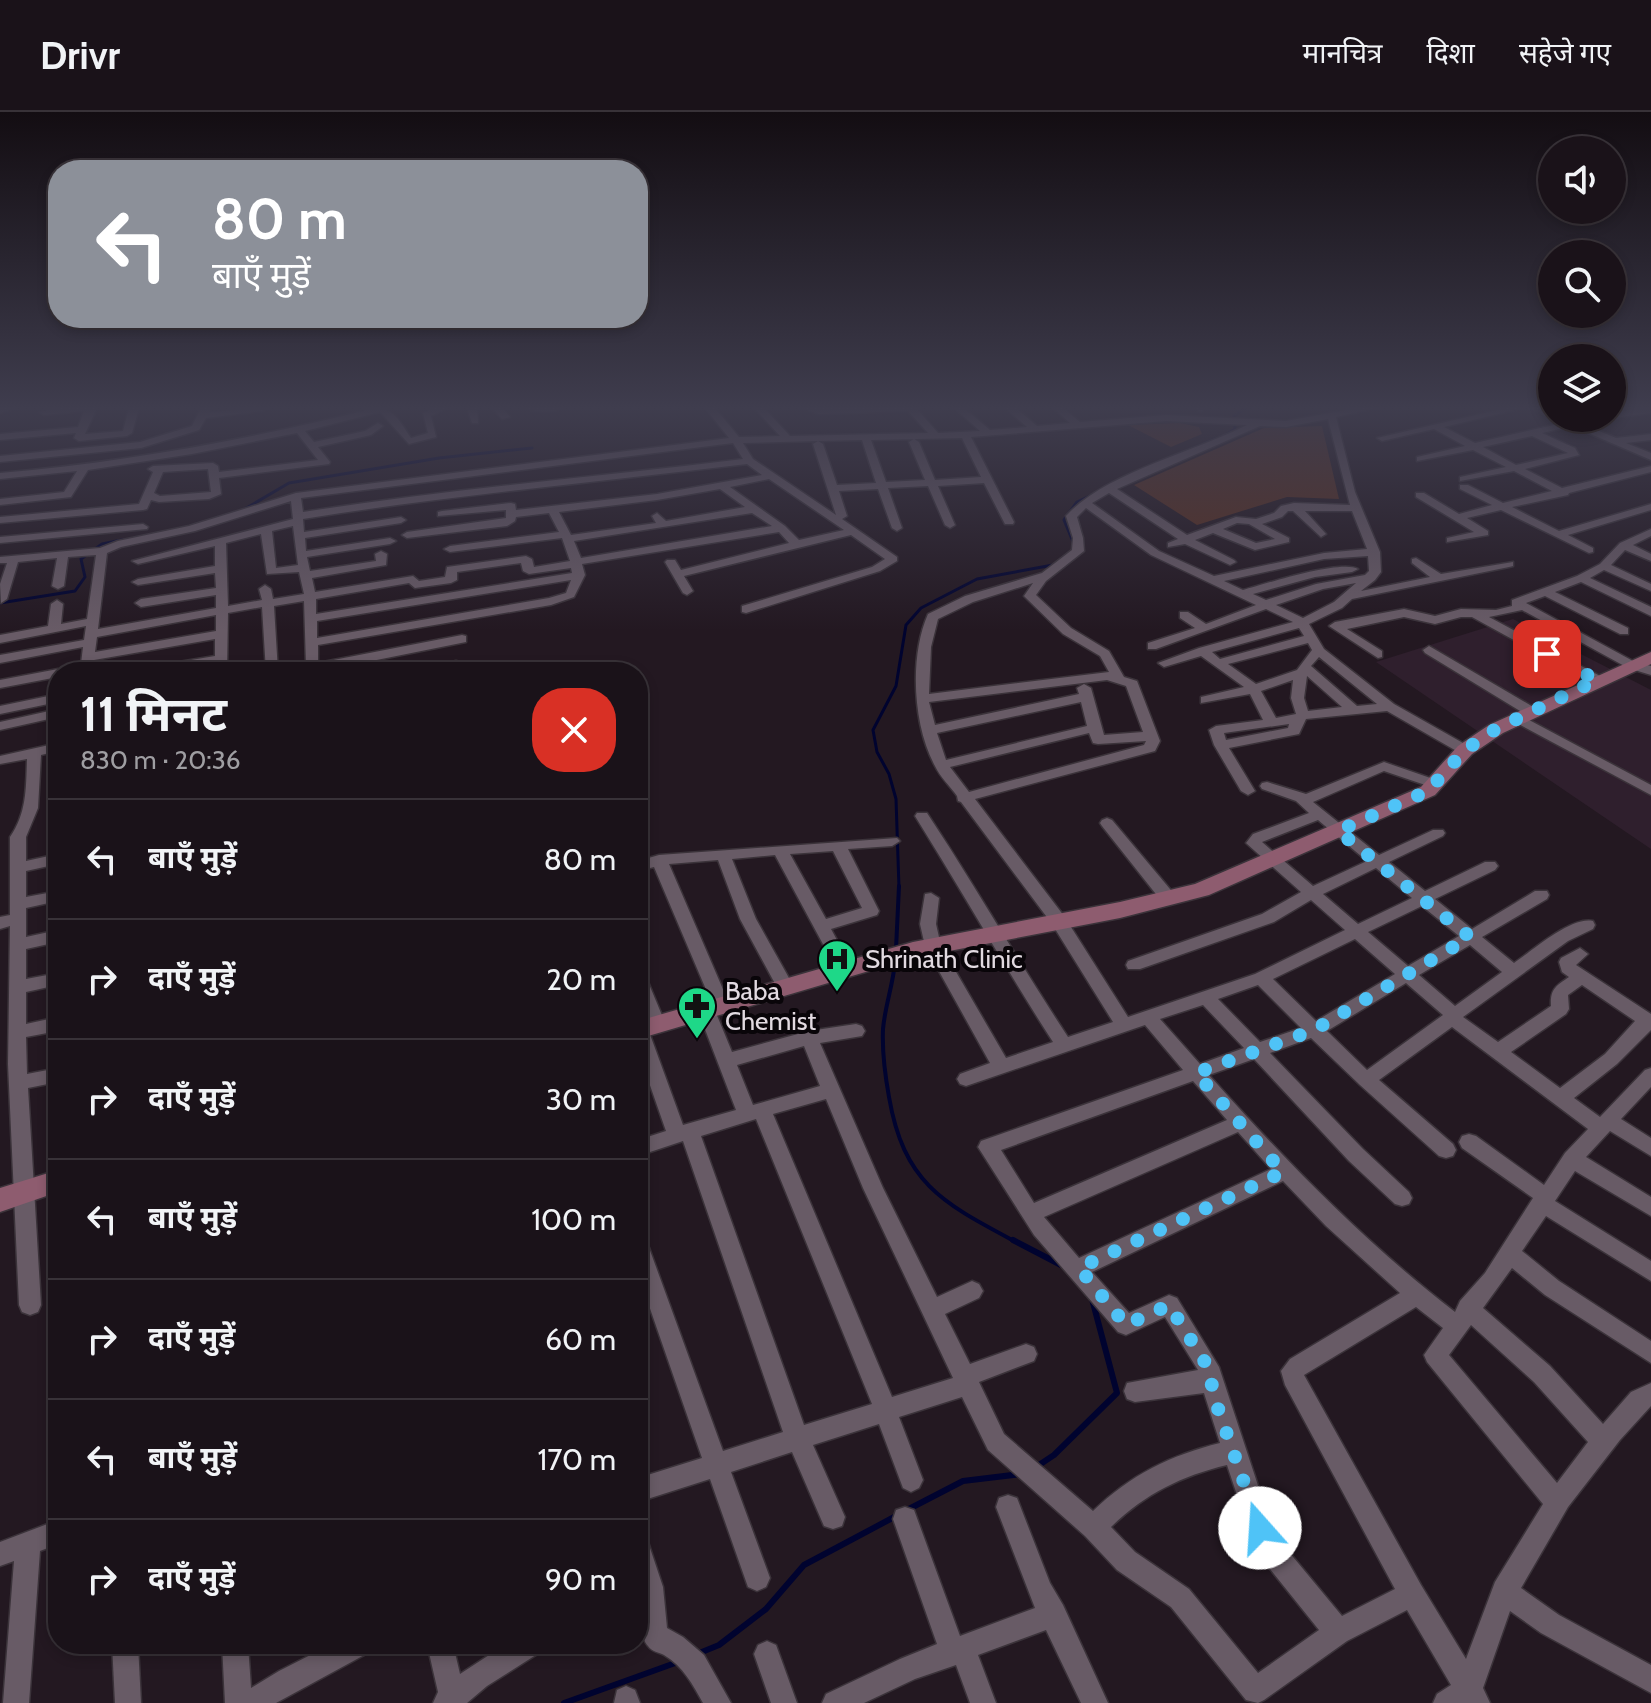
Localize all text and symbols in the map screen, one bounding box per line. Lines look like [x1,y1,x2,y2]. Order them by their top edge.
text: Drivr [40,32,120,79]
text: मानचित्र [1302,36,1382,70]
text: दिशा [1426,36,1475,70]
text: सहेजे गए [1519,36,1611,70]
map controls [1538,136,1626,432]
button: sound [1538,136,1626,224]
text: 80 m [212,185,347,253]
icon: left [80,192,184,296]
button: search [1538,240,1626,328]
text: बाएँ मुड़ें [212,253,311,297]
button: layers [1538,344,1626,432]
pin [1513,620,1581,688]
icon: arrive [1525,632,1569,676]
text: 11 मिनट [80,685,227,743]
button: close [532,688,616,772]
text: 830 m · 20:36 [80,744,241,776]
icon: left [80,837,124,881]
text: बाएँ मुड़ें [148,839,237,876]
text: 80 m [544,841,616,878]
hospital icon: Shrinath Clinic [816,938,858,993]
place label: Shrinath Clinic [865,943,1023,975]
icon: right [80,957,124,1001]
text: दाएँ मुड़ें [148,959,235,996]
text: 20 m [546,961,616,998]
place label: Baba Chemist [725,975,816,1037]
pharmacy icon: Baba Chemist [676,985,718,1040]
icon: right [80,1077,124,1121]
text: दाएँ मुड़ें [148,1079,235,1116]
text: 30 m [546,1081,616,1118]
icon: left [80,1197,124,1241]
text: बाएँ मुड़ें [148,1199,237,1236]
text: 100 m [531,1201,616,1238]
icon: right [80,1317,124,1361]
text: दाएँ मुड़ें [148,1319,235,1356]
text: 60 m [545,1321,616,1358]
icon: left [80,1437,124,1481]
text: बाएँ मुड़ें [148,1439,237,1476]
text: 170 m [537,1441,616,1478]
position arrow [1218,1486,1302,1570]
icon: right [80,1557,124,1601]
text: दाएँ मुड़ें [148,1559,235,1596]
text: 90 m [545,1561,616,1598]

